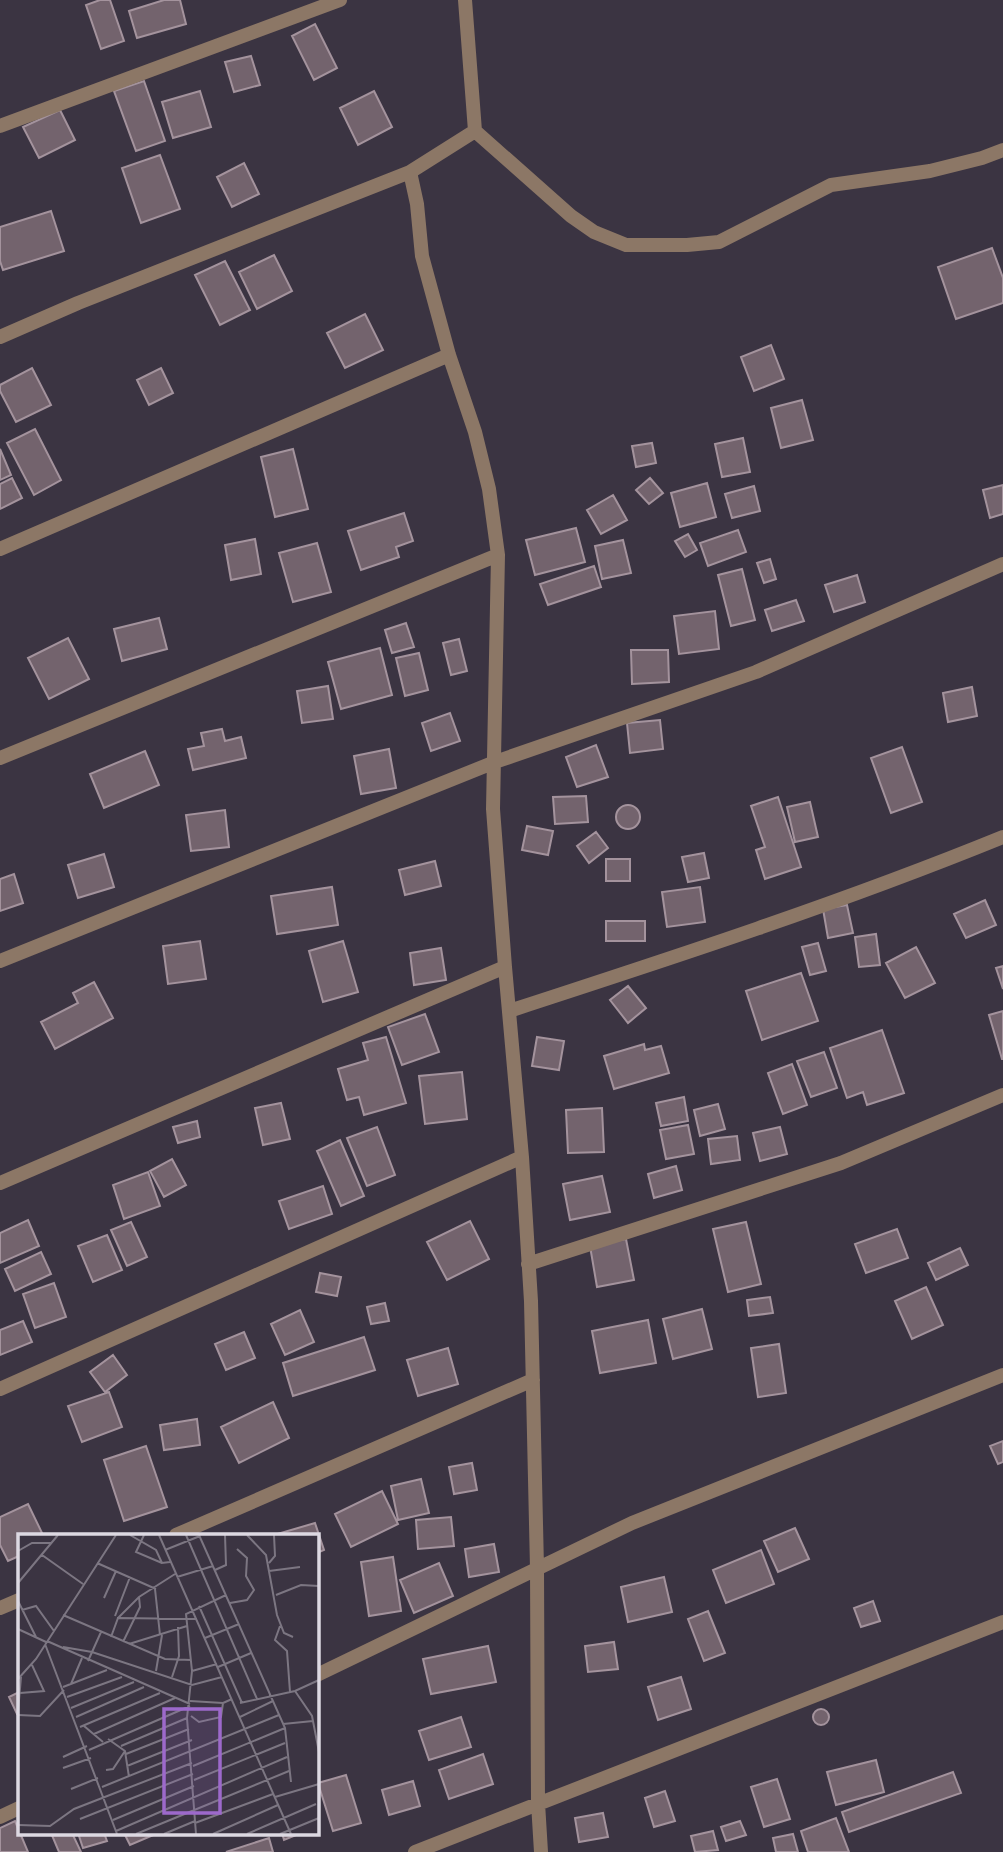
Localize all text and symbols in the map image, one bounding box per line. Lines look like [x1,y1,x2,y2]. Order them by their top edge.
inset map [18,1534,318,1834]

